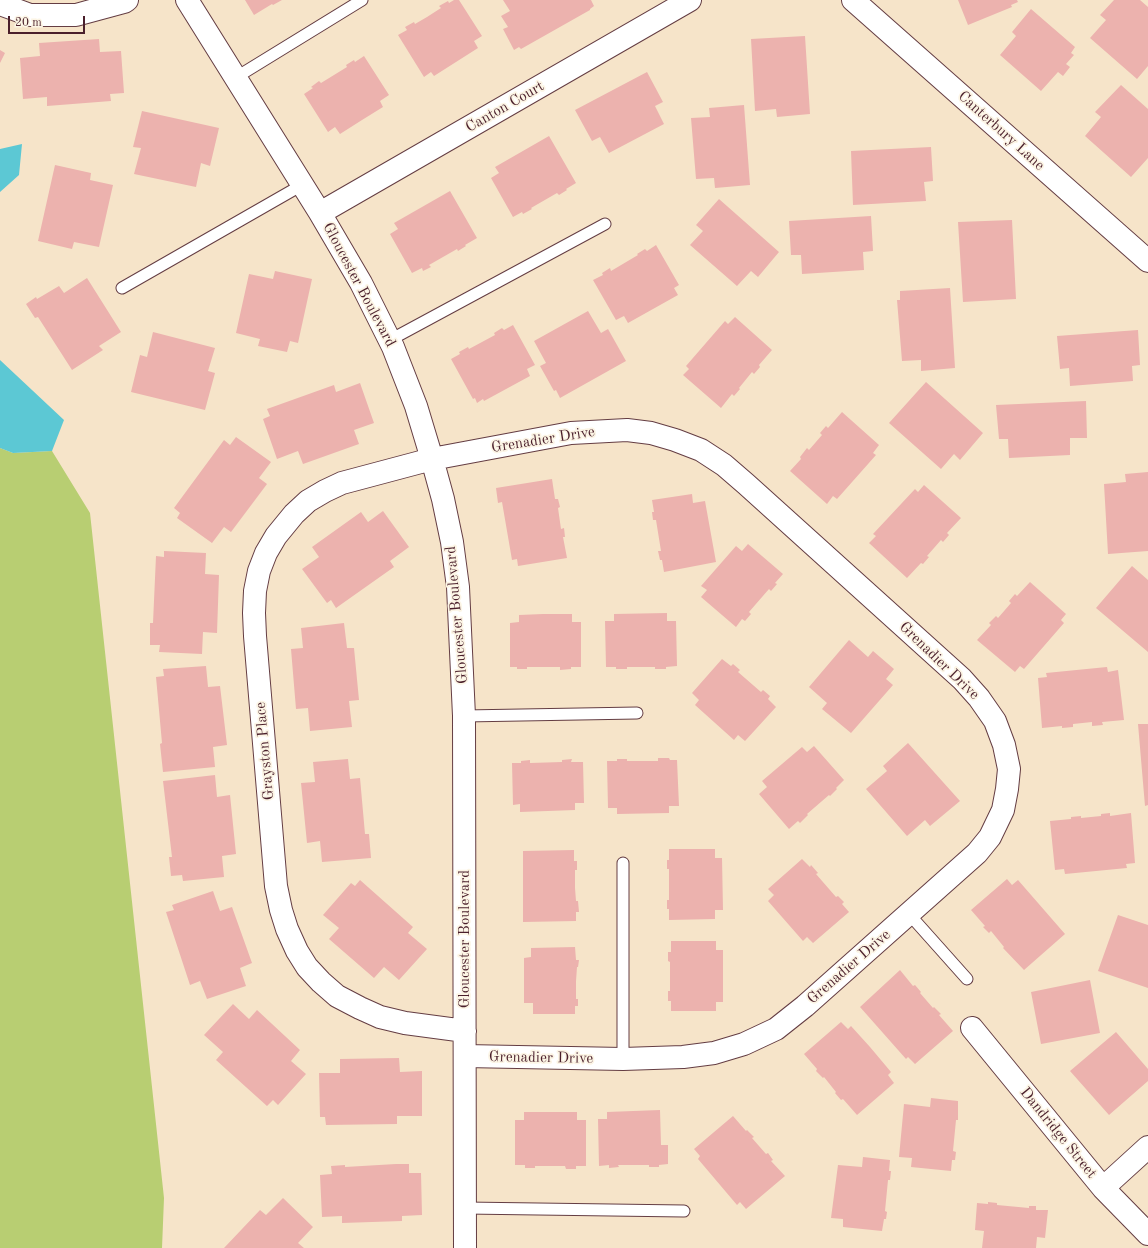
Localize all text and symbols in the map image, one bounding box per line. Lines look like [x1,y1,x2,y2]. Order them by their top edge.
scale bar [10,8,87,34]
text: 20 m [15,17,42,29]
street label: Canton Court [463,77,547,137]
street label: Canterbury Lane [954,87,1048,175]
street label: Gloucester Boulevard [319,220,399,350]
street label: Grenadier Drive [490,423,596,457]
street label: Gloucester Boulevard [442,545,472,685]
street label: Grenadier Drive [895,618,983,704]
street label: Grayston Place [252,701,278,801]
street label: Gloucester Boulevard [456,870,474,1008]
street label: Grenadier Drive [804,926,894,1008]
street label: Grenadier Drive [489,1048,593,1068]
street label: Dandridge Street [1016,1084,1100,1182]

